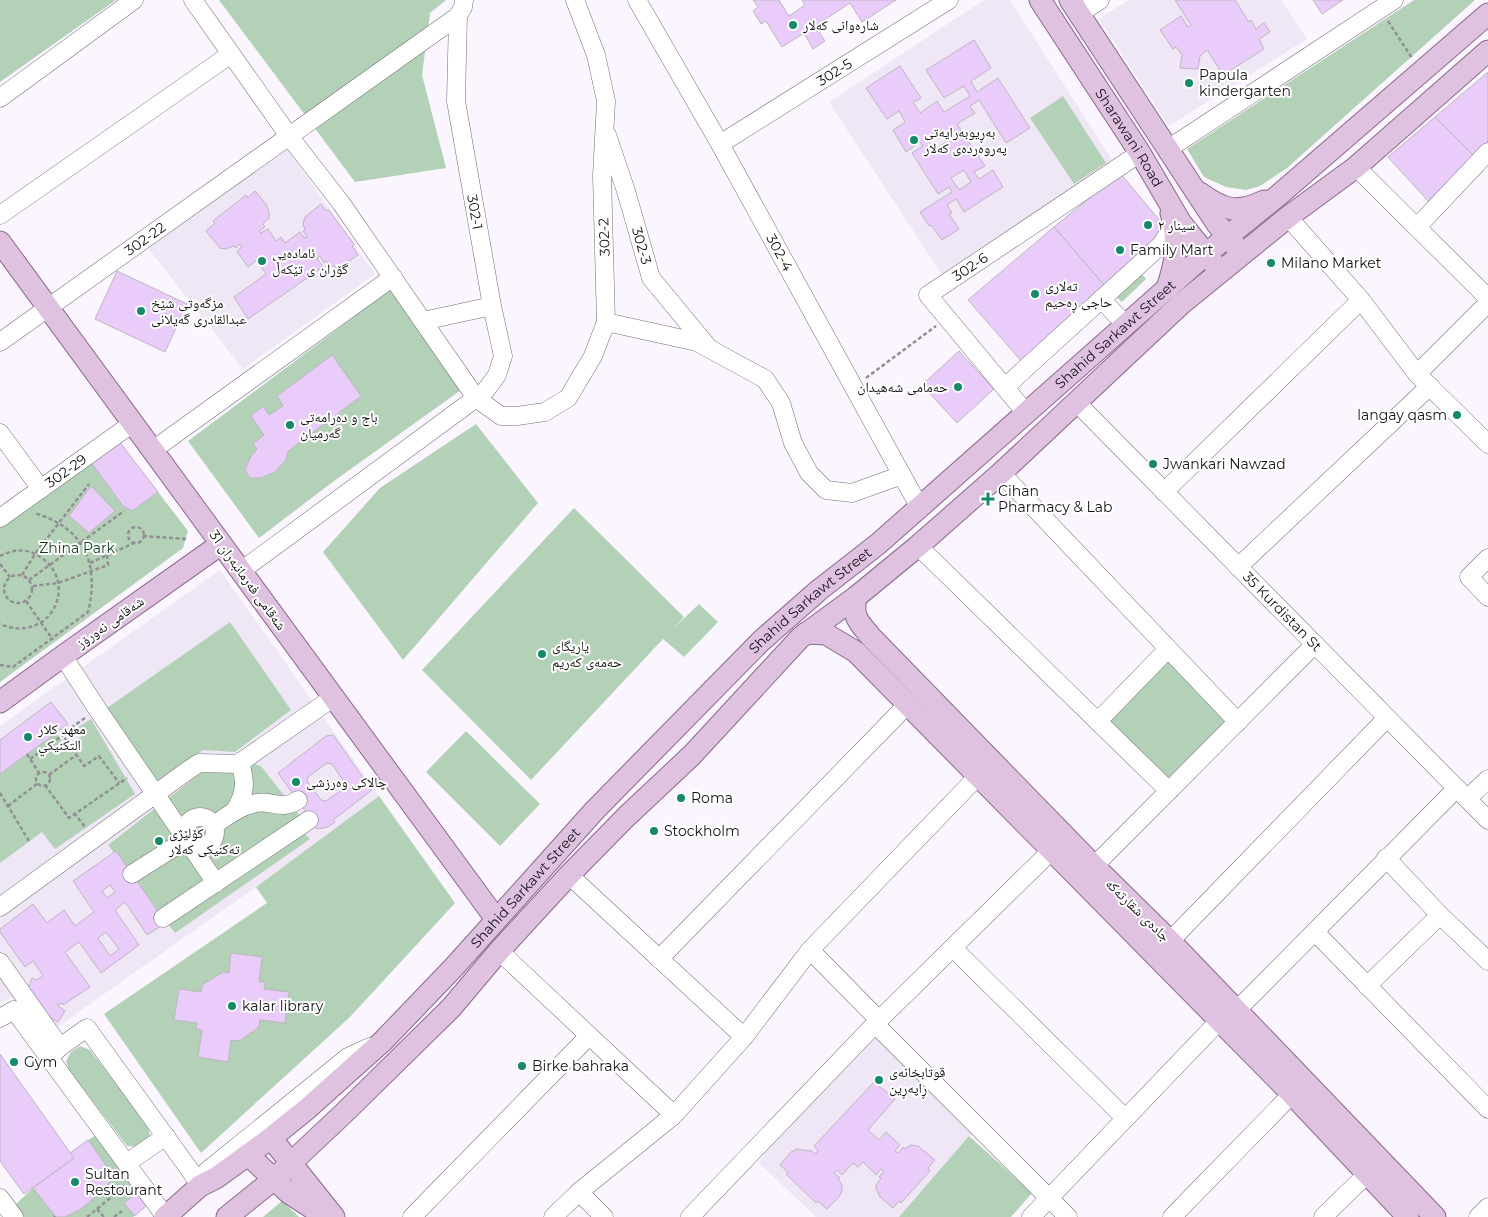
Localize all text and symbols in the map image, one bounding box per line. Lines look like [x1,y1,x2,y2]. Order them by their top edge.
place label: شارەوانی کەلار [802,16,879,34]
marker: شارەوانی کەلار [787,19,799,31]
street label: 302-5 [813,54,855,90]
place label: Papula kindergarten [1199,66,1291,100]
marker: Papula kindergarten [1183,77,1195,89]
street label: Sharawani Road [1091,85,1167,190]
place label: بەڕیوبەرایەتی پەروەردەی کەلار [923,123,1007,157]
marker: بەڕیوبەرایەتی پەروەردەی کەلار [908,134,920,146]
street label: 302-1 [463,193,487,231]
place label: سینار ٢ [1158,216,1195,234]
street label: 302-22 [121,218,169,259]
street label: 302-2 [594,218,614,256]
marker: سینار ٢ [1142,219,1154,231]
street label: 302-3 [628,225,656,266]
street label: 302-4 [762,231,797,275]
place label: Family Mart [1130,241,1214,259]
place label: ئامادەیی گۆران ی تێکەڵ [272,244,348,278]
marker: Family Mart [1114,244,1126,256]
street label: 302-6 [949,248,992,285]
place label: Milano Market [1281,254,1382,272]
marker: ئامادەیی گۆران ی تێکەڵ [256,255,268,267]
marker: Milano Market [1265,257,1277,269]
street label: Shahid Sarkawt Street [1051,276,1180,393]
place label: تەلاری حاجی ڕەحیم [1045,277,1112,314]
marker: تەلاری حاجی ڕەحیم [1029,288,1041,300]
place label: مزگەوتی شێخ عبدالقادری گەیلانی [151,294,247,328]
marker: مزگەوتی شێخ عبدالقادری گەیلانی [135,305,147,317]
place label: حەمامی شەهیدان [857,378,948,396]
marker: حەمامی شەهیدان [952,381,964,393]
place label: langay qasm [1357,406,1447,424]
place label: باج و دەرامەتی گەرمیان [300,408,378,442]
marker: langay qasm [1451,409,1463,421]
marker: باج و دەرامەتی گەرمیان [284,419,296,431]
street label: 302-29 [42,450,90,492]
place label: Jwankari Nawzad [1162,455,1286,473]
marker: Jwankari Nawzad [1147,458,1159,470]
place label: Cihan Pharmacy & Lab [998,482,1113,516]
marker: Cihan Pharmacy & Lab [982,493,994,505]
street label: شەقامی فەرمانبەران 31 [205,526,291,634]
park label: Zhina Park [39,539,115,557]
street label: Shahid Sarkawt Street [745,543,875,657]
street label: 35 Kurdistan St [1239,568,1326,655]
street label: شەقامی نەورۆز [72,592,147,653]
place label: یاریگای ‌حەمەی کەریم [552,637,622,672]
marker: یاریگای ‌حەمەی کەریم [536,648,548,660]
place label: معهد كلار التكنيكي [37,720,86,757]
marker: معهد كلار التكنيكي [22,731,34,743]
place label: چالاکی وەرزشی [306,773,387,791]
marker: چالاکی وەرزشی [290,776,302,788]
place label: Roma [691,789,733,807]
marker: Roma [675,792,687,804]
place label: Stockholm [664,822,740,840]
place label: کۆلێژی تەکنیکی کەلار [168,824,240,858]
street label: Shahid Sarkawt Street [467,824,584,952]
marker: Stockholm [648,825,660,837]
marker: کۆلێژی تەکنیکی کەلار [153,835,165,847]
street label: جادەی شقارتەکە [1102,875,1174,945]
place label: kalar library [242,997,324,1015]
marker: kalar library [226,1000,238,1012]
place label: Gym [24,1053,57,1071]
marker: Gym [8,1056,20,1068]
place label: Birke bahraka [532,1057,629,1075]
marker: Birke bahraka [516,1060,528,1072]
place label: قوتابخانەی ڕاپەڕین [889,1063,945,1100]
marker: قوتابخانەی ڕاپەڕین [873,1074,885,1086]
place label: Sultan Restourant [85,1165,163,1199]
marker: Sultan Restourant [69,1176,81,1188]

